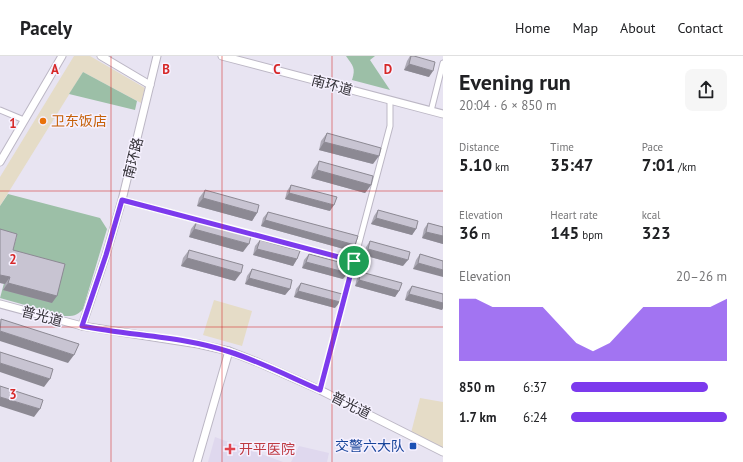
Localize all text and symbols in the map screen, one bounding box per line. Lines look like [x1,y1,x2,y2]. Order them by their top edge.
text: Pacely [20,16,72,40]
text: Home [515,19,550,37]
text: Map [572,19,598,37]
text: About [620,19,656,37]
text: Contact [678,19,723,37]
text: A [51,61,59,78]
text: B [162,61,170,78]
text: C [273,61,281,78]
text: D [384,61,392,78]
text: Evening run [459,68,571,96]
button: share [685,69,727,111]
street label: 南环道 [309,71,355,99]
text: 20:04 · 6 × 850 m [459,97,556,114]
place label: 卫东饭店 [51,112,107,130]
text: 1 [9,115,17,132]
marker: 卫东饭店 [38,116,48,126]
street label: 南环路 [119,135,147,181]
text: Distance [459,140,499,154]
text: Time [550,140,574,154]
text: Pace [642,140,663,154]
text: 5.10 [459,154,492,176]
text: 35:47 [550,154,593,176]
text: 7:01 [642,154,675,176]
text: km [492,160,509,174]
text: /km [675,160,696,174]
text: Elevation [459,208,503,222]
text: Heart rate [550,208,598,222]
text: kcal [642,208,660,222]
text: 36 [459,222,478,244]
text: 145 [550,222,579,244]
text: 323 [642,222,671,244]
text: m [478,228,490,242]
text: bpm [579,228,603,242]
pin [337,244,371,278]
icon: arrive [343,250,365,272]
text: 2 [9,251,17,268]
text: Elevation [459,268,511,285]
text: 20–26 m [676,268,727,285]
street label: 普光道 [19,302,65,330]
text: 850 m [459,379,495,396]
text: 6:37 [523,379,547,396]
text: 3 [9,386,17,403]
street label: 普光道 [328,387,374,423]
text: 1.7 km [459,409,496,426]
text: 6:24 [523,409,547,426]
place label: 交警六大队 [335,437,405,455]
place label: 开平医院 [239,440,295,458]
marker: 交警六大队 [408,441,418,451]
marker: 开平医院 [224,443,236,455]

